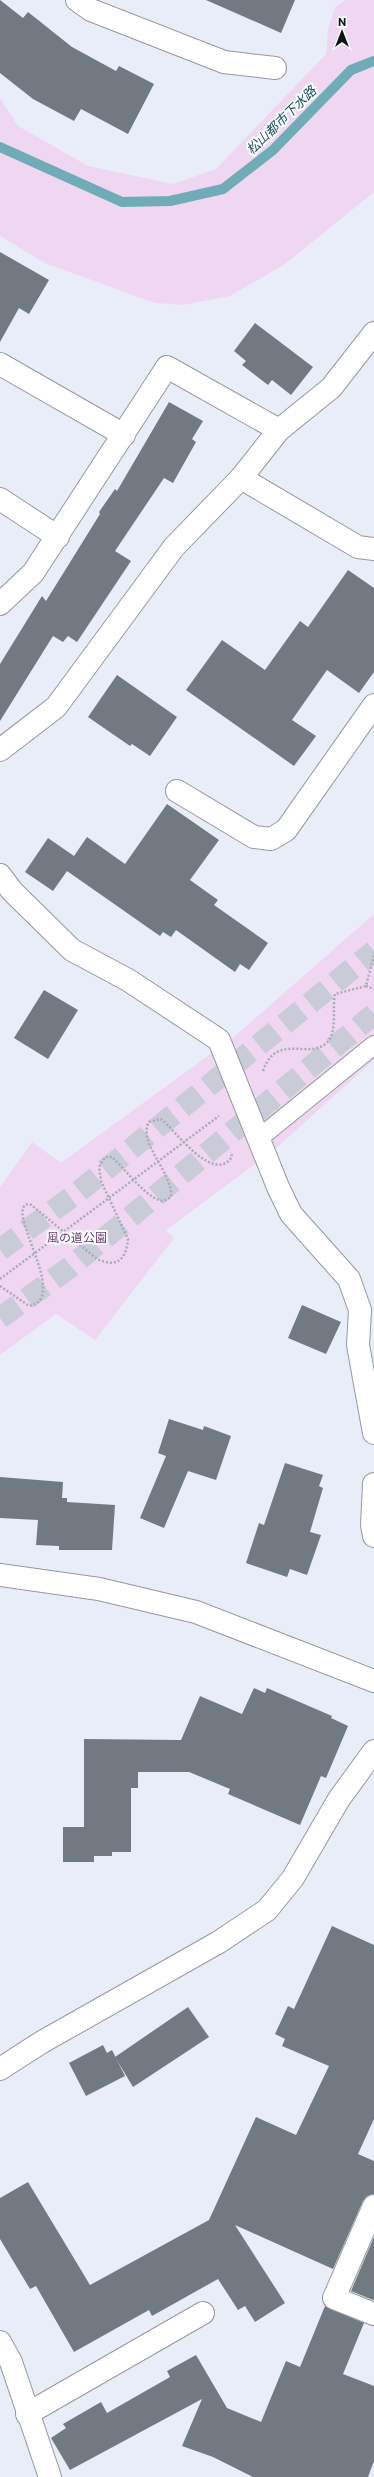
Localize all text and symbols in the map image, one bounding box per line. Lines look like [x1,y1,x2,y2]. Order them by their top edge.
north arrow [322,12,362,52]
text: N [338,15,346,28]
water label: 松山都市下水路 [243,82,320,157]
park label: 風の道公園 [47,1230,107,1244]

